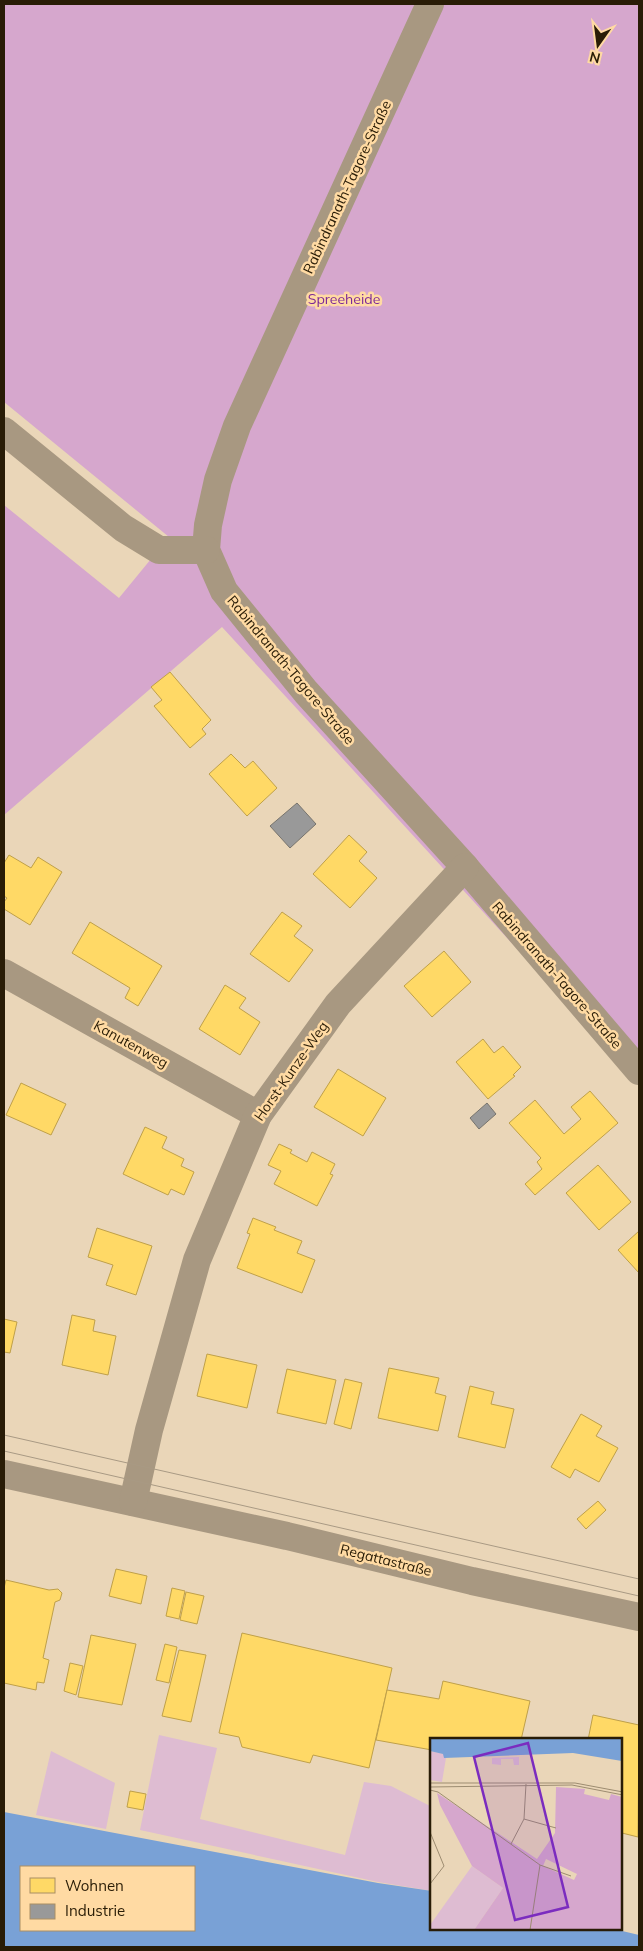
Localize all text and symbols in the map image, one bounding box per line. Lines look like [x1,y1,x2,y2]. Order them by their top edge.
north arrow [573,20,623,70]
text: N [588,48,602,68]
street label: Rabindranath-Tagore-Straße [299,98,395,276]
park label: Spreeheide [308,290,380,308]
street label: Rabindranath-Tagore-Straße [223,592,359,748]
street label: Rabindranath-Tagore-Straße [488,898,626,1052]
street label: Kanutenweg [91,1016,171,1072]
street label: Horst-Kunze-Weg [250,1018,332,1124]
street label: Regattastraße [338,1540,434,1580]
inset map [430,1738,623,1931]
legend [20,1866,195,1931]
text: Wohnen [65,1876,124,1895]
text: Industrie [65,1901,125,1920]

